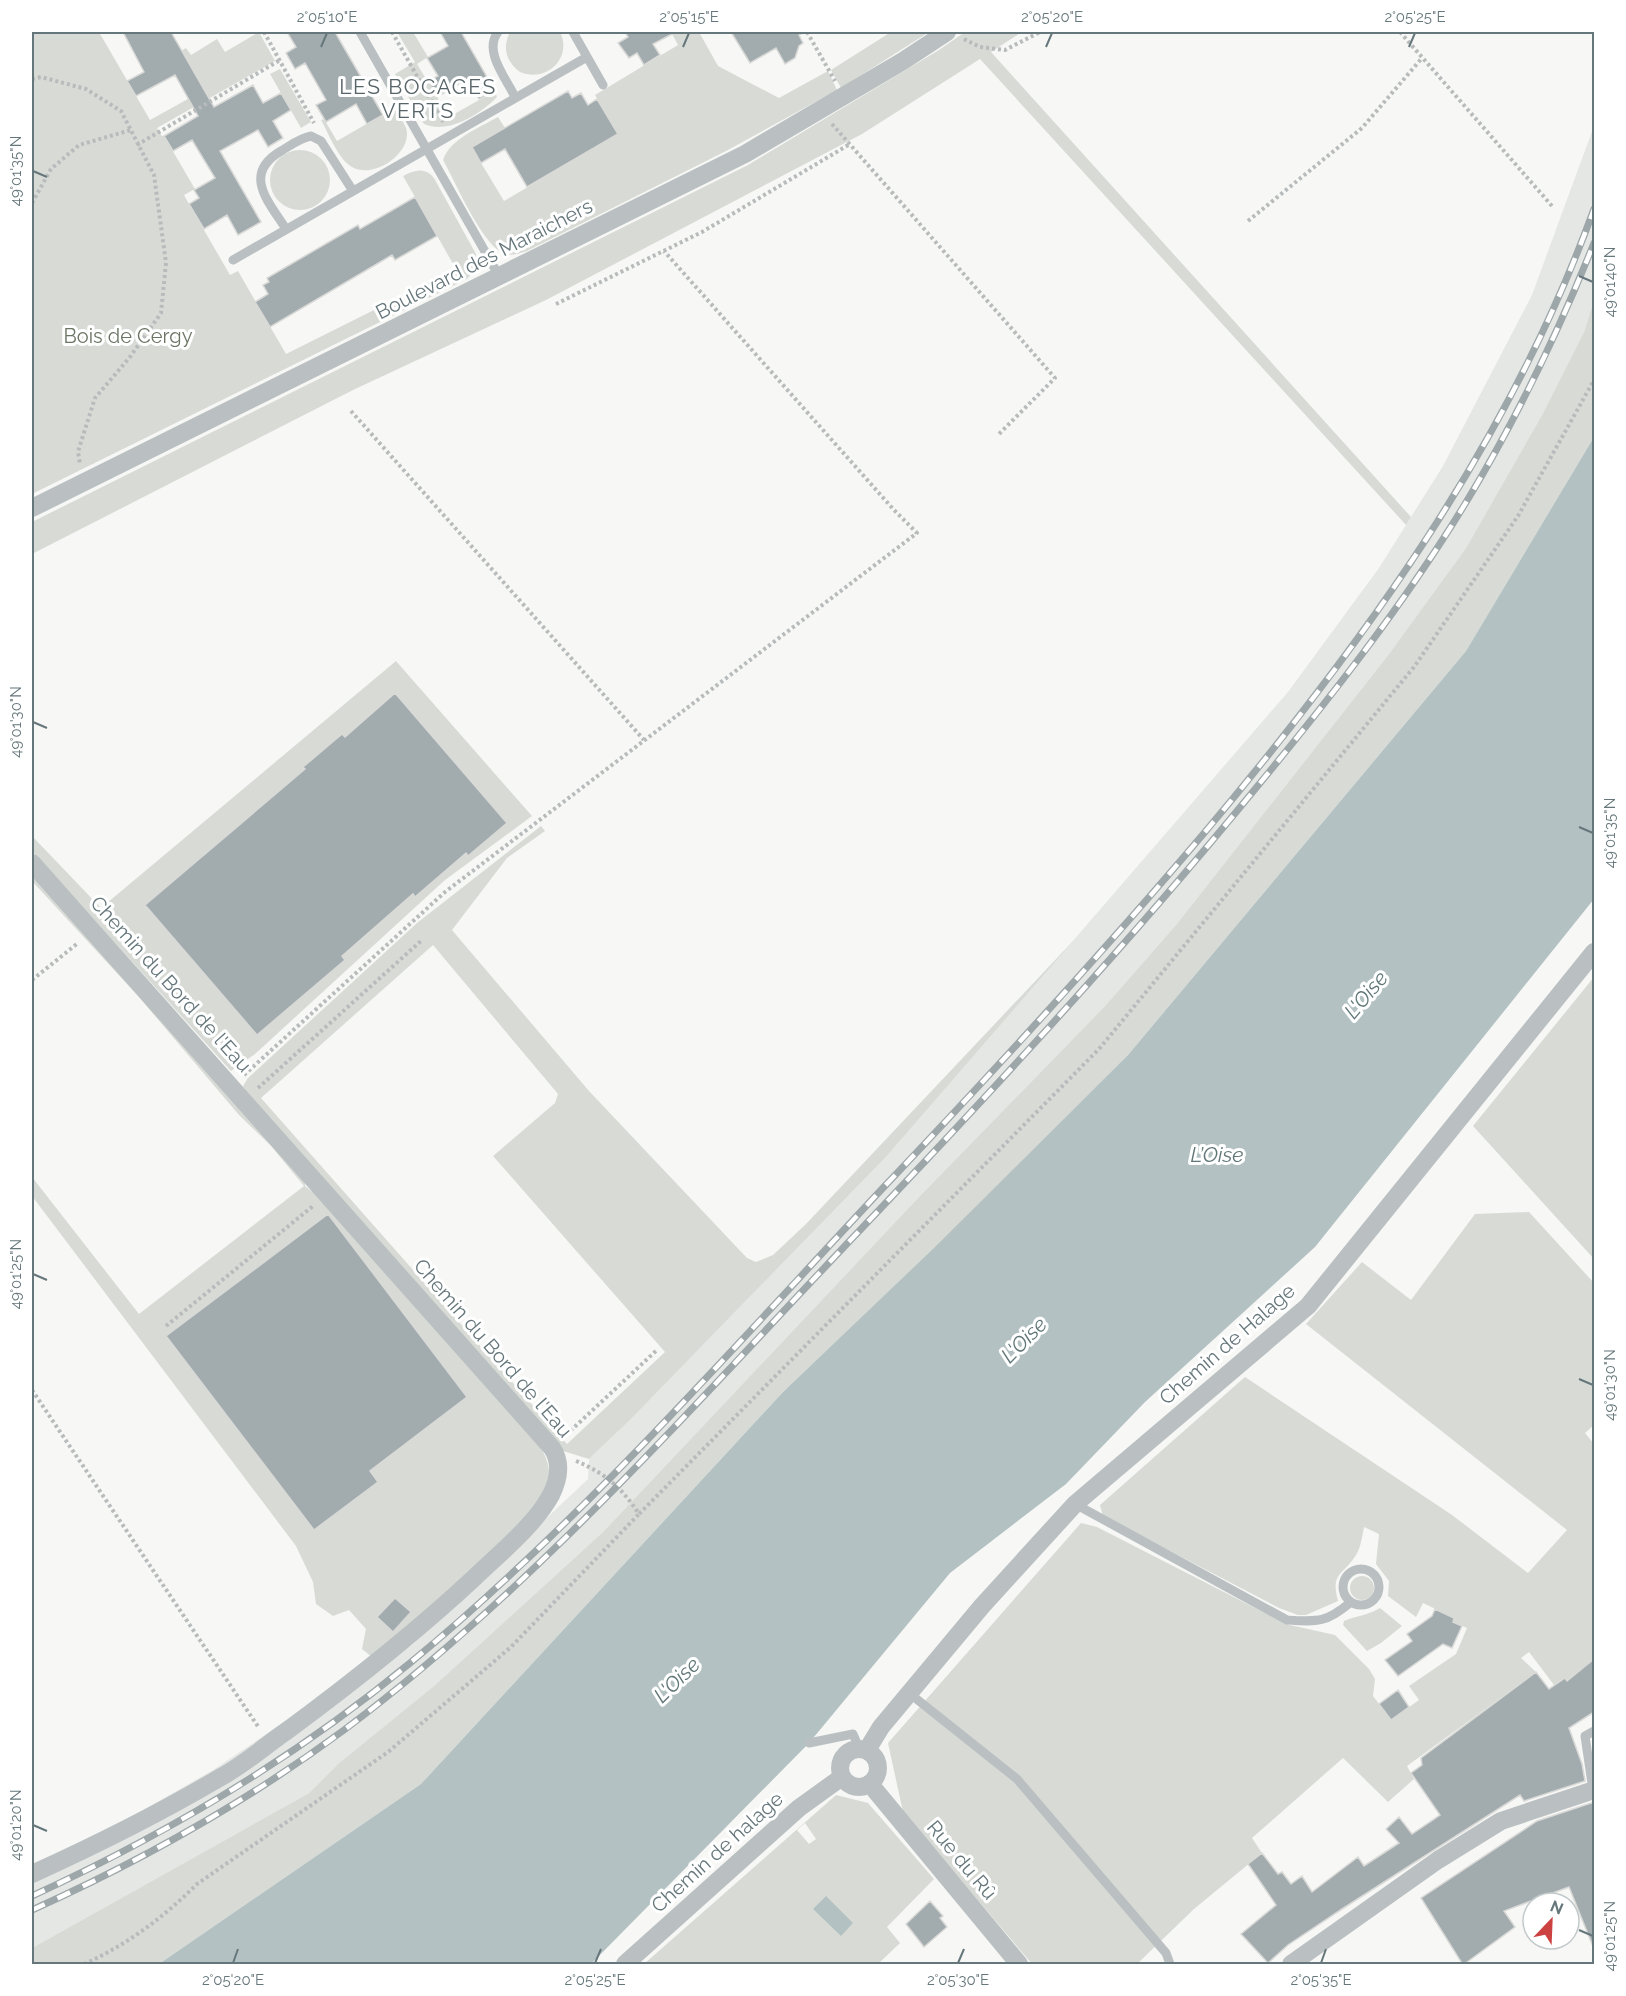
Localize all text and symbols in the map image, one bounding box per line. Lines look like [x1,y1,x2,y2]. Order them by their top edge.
text: 2°05'10"E [297,8,357,26]
text: 2°05'15"E [659,8,719,26]
text: 2°05'20"E [1021,8,1083,26]
text: 2°05'25"E [1384,8,1446,26]
district label: LES BOCAGES VERTS [339,74,497,123]
text: 49°01'35"N [7,136,25,206]
street label: Boulevard des Maraichers [372,194,596,324]
text: 49°01'40"N [1601,247,1619,317]
park label: Bois de Cergy [63,324,193,348]
text: 49°01'30"N [7,686,25,758]
text: 49°01'35"N [1601,798,1619,868]
street label: Chemin du Bord de l'Eau [86,891,256,1077]
water label: L'Oise [1339,966,1393,1024]
water label: L’Oise [1190,1142,1244,1167]
text: 49°01'25"N [7,1239,25,1309]
street label: Chemin du Bord de l'Eau [409,1254,577,1442]
street label: Chemin de Halage [1154,1278,1300,1409]
water label: L'Oise [996,1312,1052,1368]
text: 49°01'30"N [1601,1349,1619,1421]
water label: L'Oise [648,1652,705,1708]
street label: Chemin de halage [646,1786,788,1917]
text: 49°01'20"N [7,1789,25,1861]
street label: Rue du Rû [922,1816,1002,1904]
north arrow [1521,1891,1581,1951]
text: N [1547,1897,1566,1919]
text: 49°01'25"N [1601,1901,1619,1971]
text: 2°05'20"E [202,1971,264,1989]
text: 2°05'25"E [564,1971,626,1989]
text: 2°05'30"E [927,1971,989,1989]
text: 2°05'35"E [1290,1971,1352,1989]

